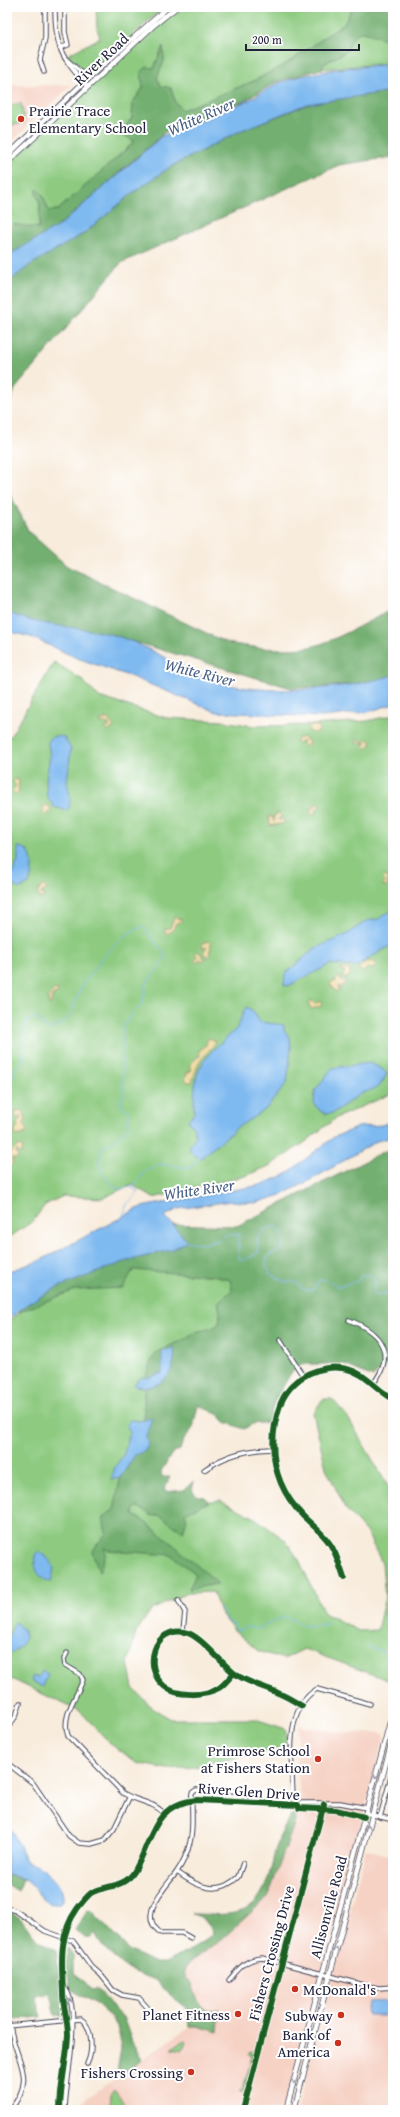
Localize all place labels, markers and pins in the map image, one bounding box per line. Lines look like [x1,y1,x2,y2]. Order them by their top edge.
place label: Prairie Trace Elementary School [29,100,147,138]
marker: Prairie Trace Elementary School [16,114,26,124]
place label: Primrose School at Fishers Station [201,1740,311,1778]
marker: Primrose School at Fishers Station [313,1754,323,1764]
place label: McDonald's [303,1979,376,2000]
marker: McDonald's [290,1984,300,1994]
place label: Planet Fitness [142,2004,230,2025]
place label: Subway [285,2005,334,2026]
marker: Planet Fitness [233,2009,243,2019]
marker: Subway [336,2010,346,2020]
place label: Bank of America [277,2024,332,2062]
marker: Bank of America [333,2038,343,2048]
place label: Fishers Crossing [81,2062,184,2083]
marker: Fishers Crossing [186,2067,196,2077]

